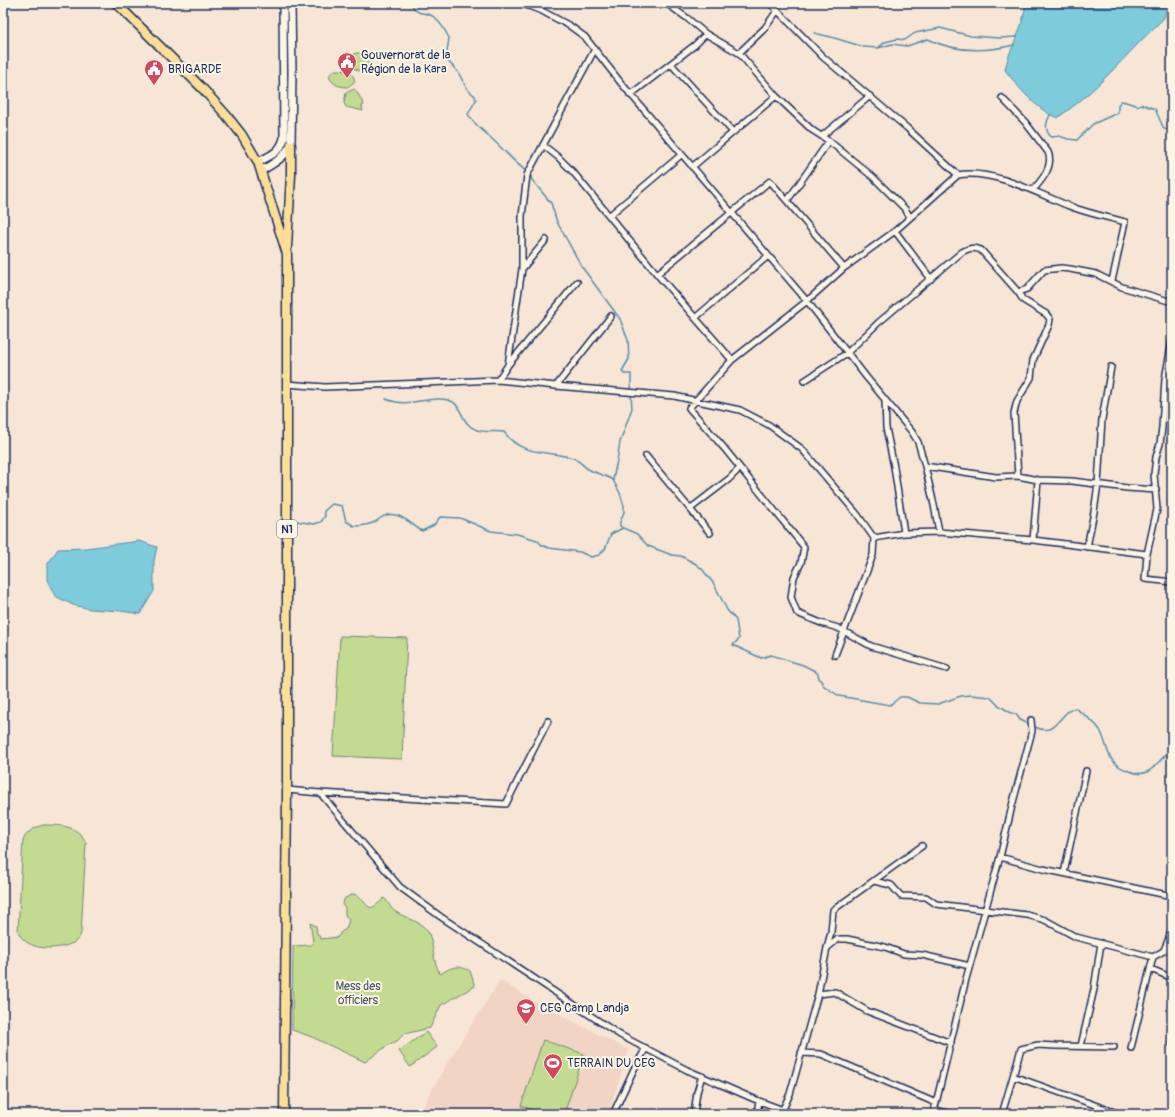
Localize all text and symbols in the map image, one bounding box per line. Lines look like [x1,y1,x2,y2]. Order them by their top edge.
place label: Gouvernorat de la Région de la Kara [361,48,451,77]
public building icon: Gouvernorat de la Région de la Kara [336,51,358,79]
public building icon: BRIGARDE [143,58,165,86]
place label: BRIGARDE [168,62,222,77]
road number: N1 [277,520,297,538]
park label: Mess des officiers [335,979,381,1008]
school or university icon: CEG Camp Landja [515,997,537,1025]
place label: CEG Camp Landja [540,1001,630,1016]
sports icon: TERRAIN DU CEG [542,1052,564,1080]
place label: TERRAIN DU CEG [567,1056,655,1071]

